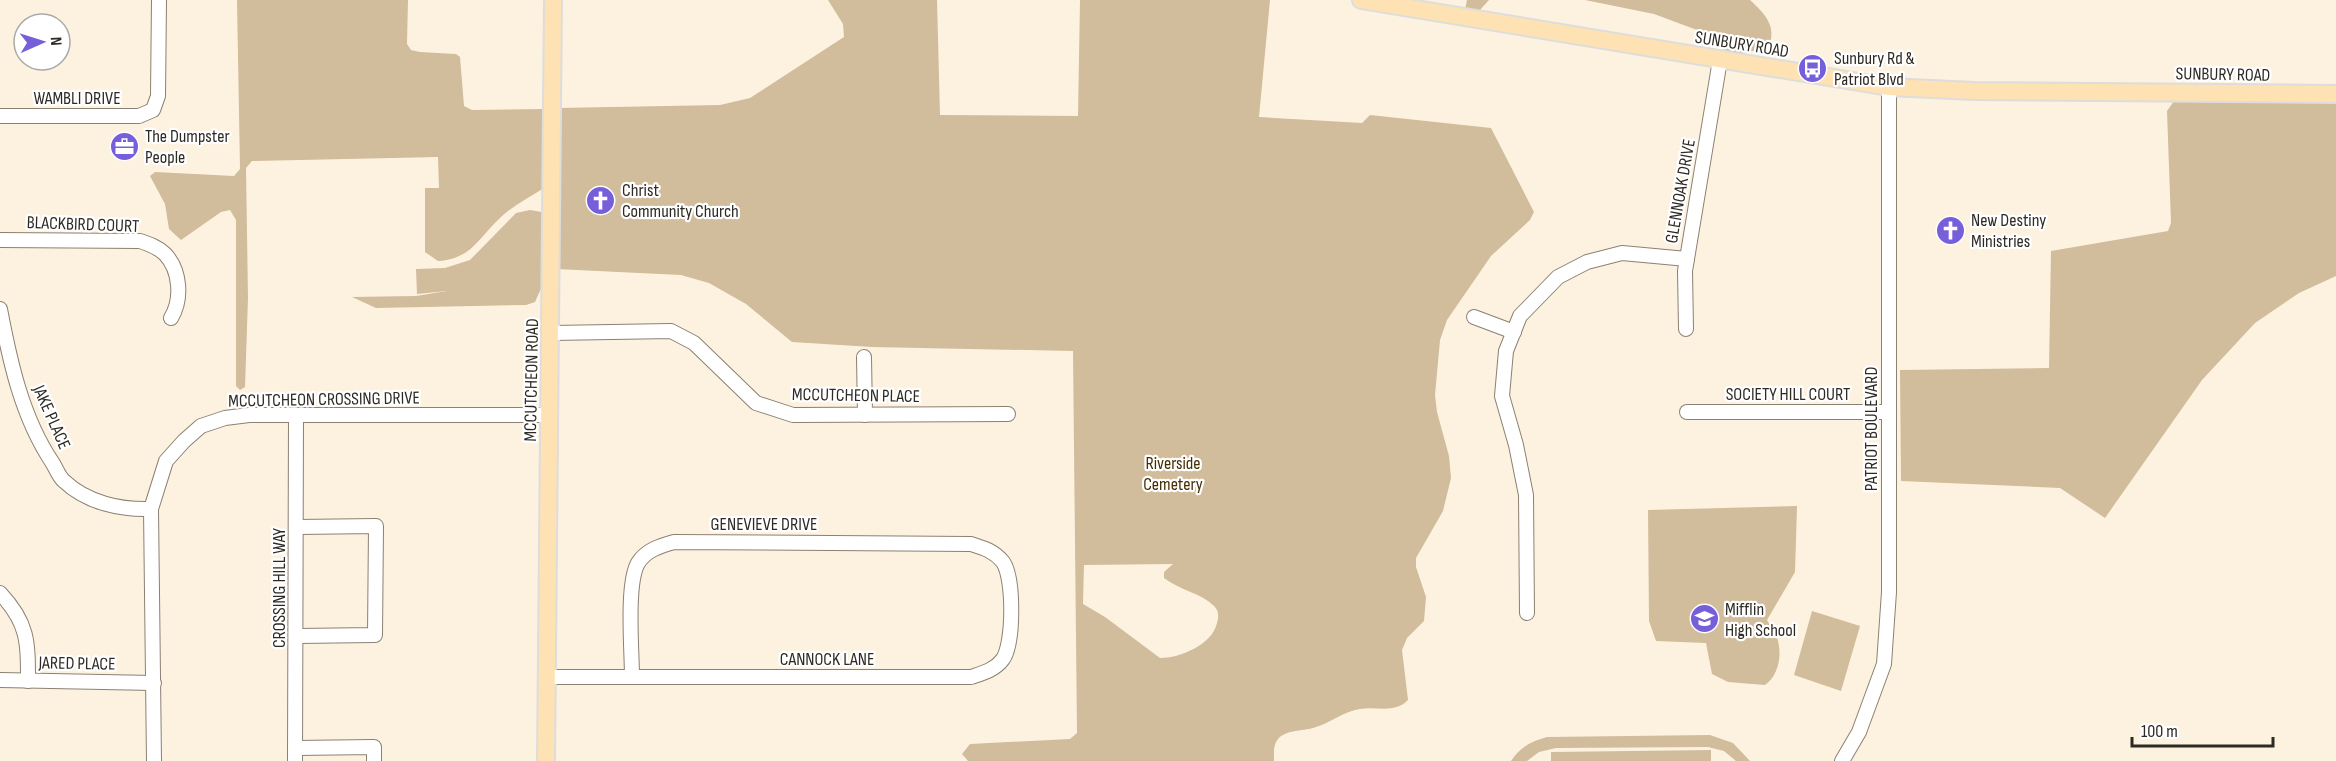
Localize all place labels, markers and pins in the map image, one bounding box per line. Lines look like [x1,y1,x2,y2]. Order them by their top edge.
place label: Sunbury Rd & Patriot Blvd [1834,48,1915,90]
bus stop icon: Sunbury Rd & Patriot Blvd [1797,52,1829,84]
place label: The Dumpster People [145,126,230,168]
office icon: The Dumpster People [108,130,140,162]
place label: Christ Community Church [622,180,739,222]
church icon: Christ Community Church [585,184,617,216]
place label: New Destiny Ministries [1971,210,2046,252]
church icon: New Destiny Ministries [1934,214,1966,246]
place label: Mifflin High School [1725,599,1796,641]
school or university icon: Mifflin High School [1688,603,1720,635]

